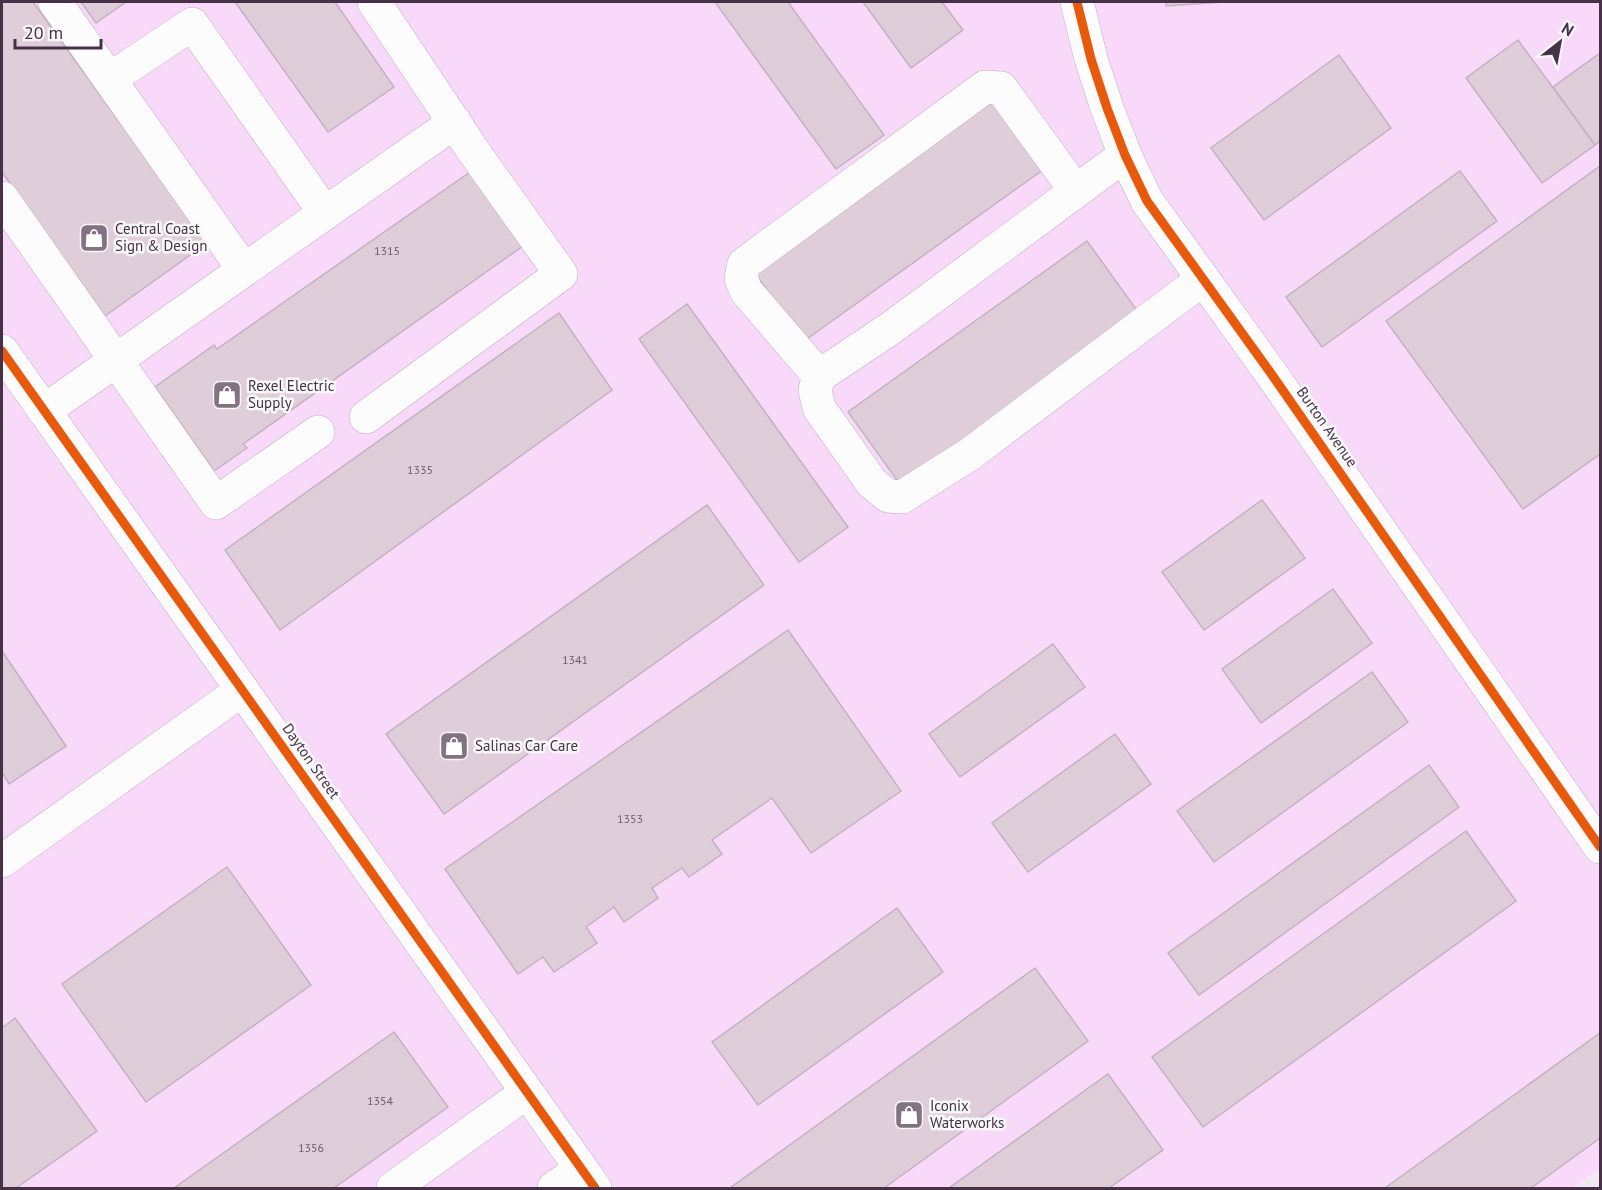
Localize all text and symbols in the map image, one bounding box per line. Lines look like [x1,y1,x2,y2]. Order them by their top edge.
scale bar [15,12,100,50]
north arrow [1530,12,1590,72]
text: N [1558,18,1577,40]
text: 20 m [24,21,63,44]
place label: Central Coast Sign & Design [115,219,208,255]
shop icon: Central Coast Sign & Design [78,222,110,254]
house number: 1315 [374,243,400,258]
place label: Rexel Electric Supply [248,376,335,412]
shop icon: Rexel Electric Supply [211,379,243,411]
street label: Burton Avenue [1293,383,1362,471]
house number: 1335 [407,462,433,477]
house number: 1341 [562,652,588,667]
street label: Dayton Street [278,719,344,802]
shop icon: Salinas Car Care [438,730,470,762]
place label: Salinas Car Care [475,736,578,755]
house number: 1353 [617,811,643,826]
house number: 1354 [367,1093,394,1108]
place label: Iconix Waterworks [930,1096,1004,1132]
shop icon: Iconix Waterworks [893,1099,925,1131]
house number: 1356 [298,1140,324,1155]

